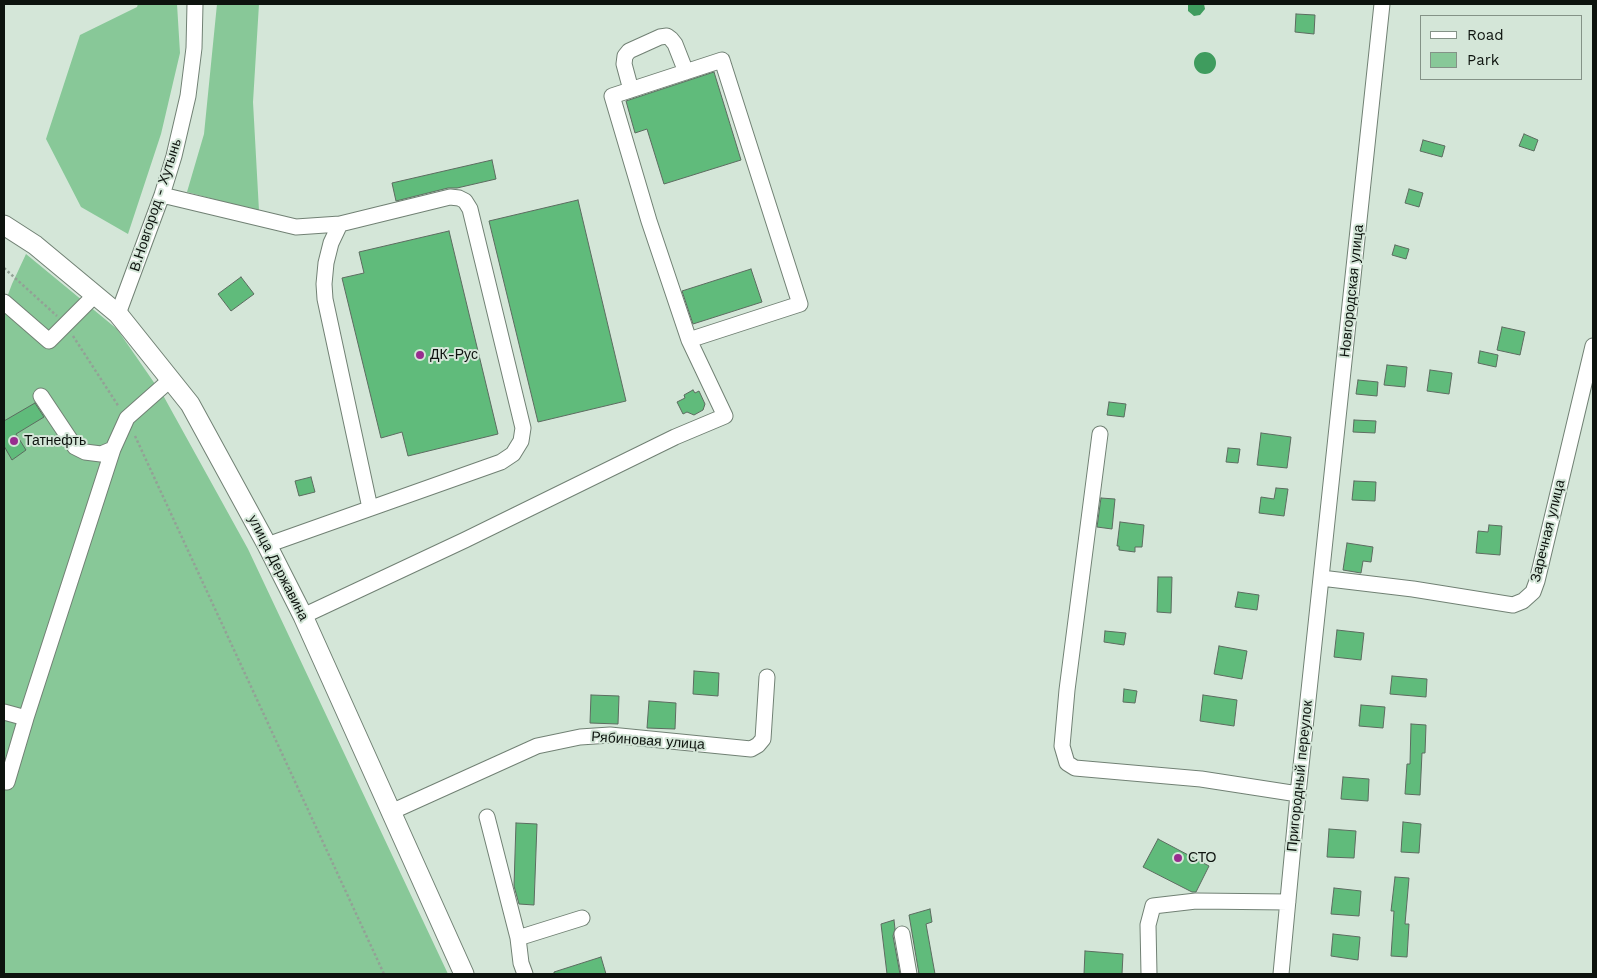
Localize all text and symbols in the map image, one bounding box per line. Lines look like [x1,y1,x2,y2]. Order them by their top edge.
legend [1420,15,1582,80]
text: Road [1467,26,1504,44]
text: Park [1467,51,1499,69]
street label: В.Новгород - Хутынь [127,136,185,274]
street label: Новгородская улица [1337,224,1367,358]
place label: ДК-Рус [430,347,478,363]
marker: ДК-Рус [414,349,426,361]
place label: Татнефть [24,433,86,449]
marker: Татнефть [8,435,20,447]
street label: Заречная улица [1527,478,1569,584]
street label: улица Державина [244,512,312,624]
street label: Пригородный переулок [1284,700,1316,852]
street label: Рябиновая улица [591,729,705,753]
place label: СТО [1188,850,1216,866]
marker: СТО [1172,852,1184,864]

